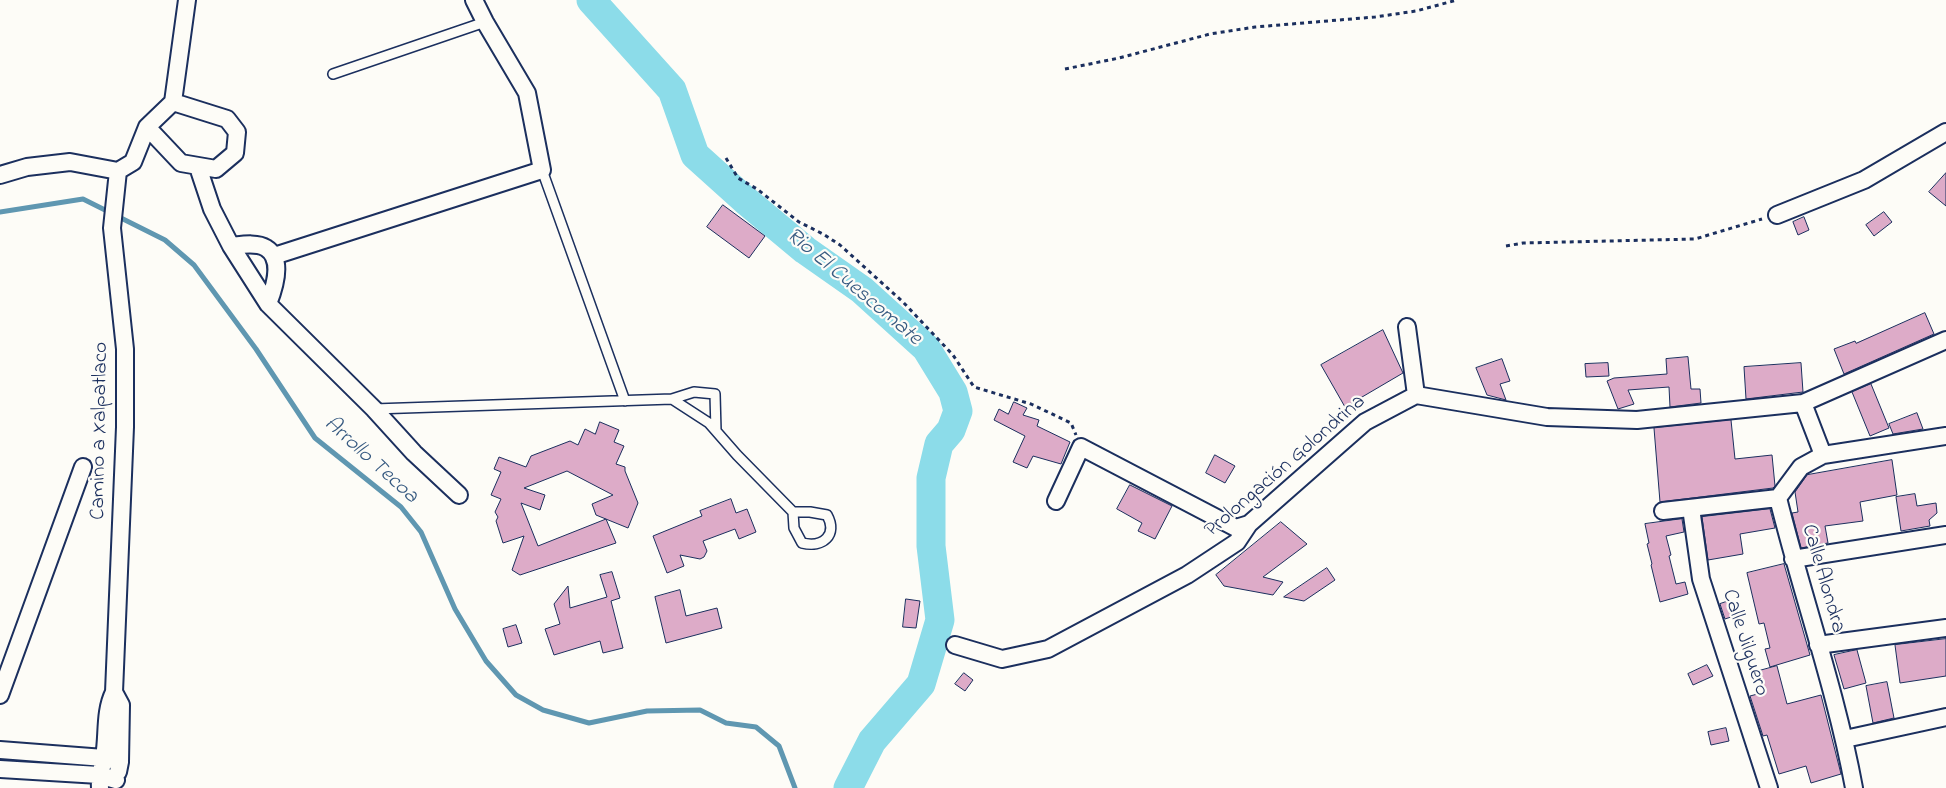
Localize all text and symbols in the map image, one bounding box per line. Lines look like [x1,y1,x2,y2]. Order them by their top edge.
water label: Rio El Cuescomate [780,224,926,352]
street label: Camino a Xalpatlaco [87,342,115,520]
street label: Prolongación Golondrina [1200,390,1372,544]
water label: Arrollo Tecoa [317,412,423,510]
street label: Calle Alondra [1794,522,1850,636]
street label: Calle Jilguero [1715,587,1773,699]

